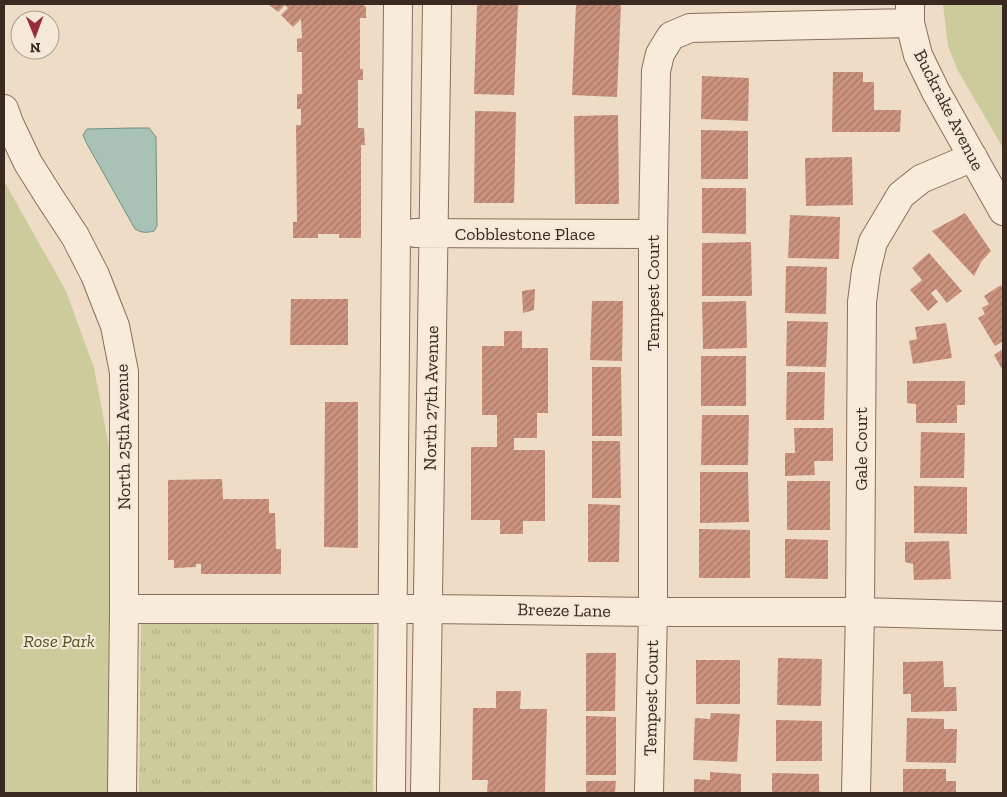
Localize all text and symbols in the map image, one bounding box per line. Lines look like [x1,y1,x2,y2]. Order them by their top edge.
north arrow [10,10,60,60]
text: N [29,39,41,56]
street label: Buckrake Avenue [909,46,989,174]
street label: Cobblestone Place [455,223,595,245]
street label: Tempest Court [642,235,664,351]
street label: North 27th Avenue [419,325,443,471]
street label: North 25th Avenue [111,364,135,510]
street label: Gale Court [850,407,872,491]
street label: Breeze Lane [517,598,611,622]
park label: Rose Park [23,630,95,652]
street label: Tempest Court [639,639,663,756]

